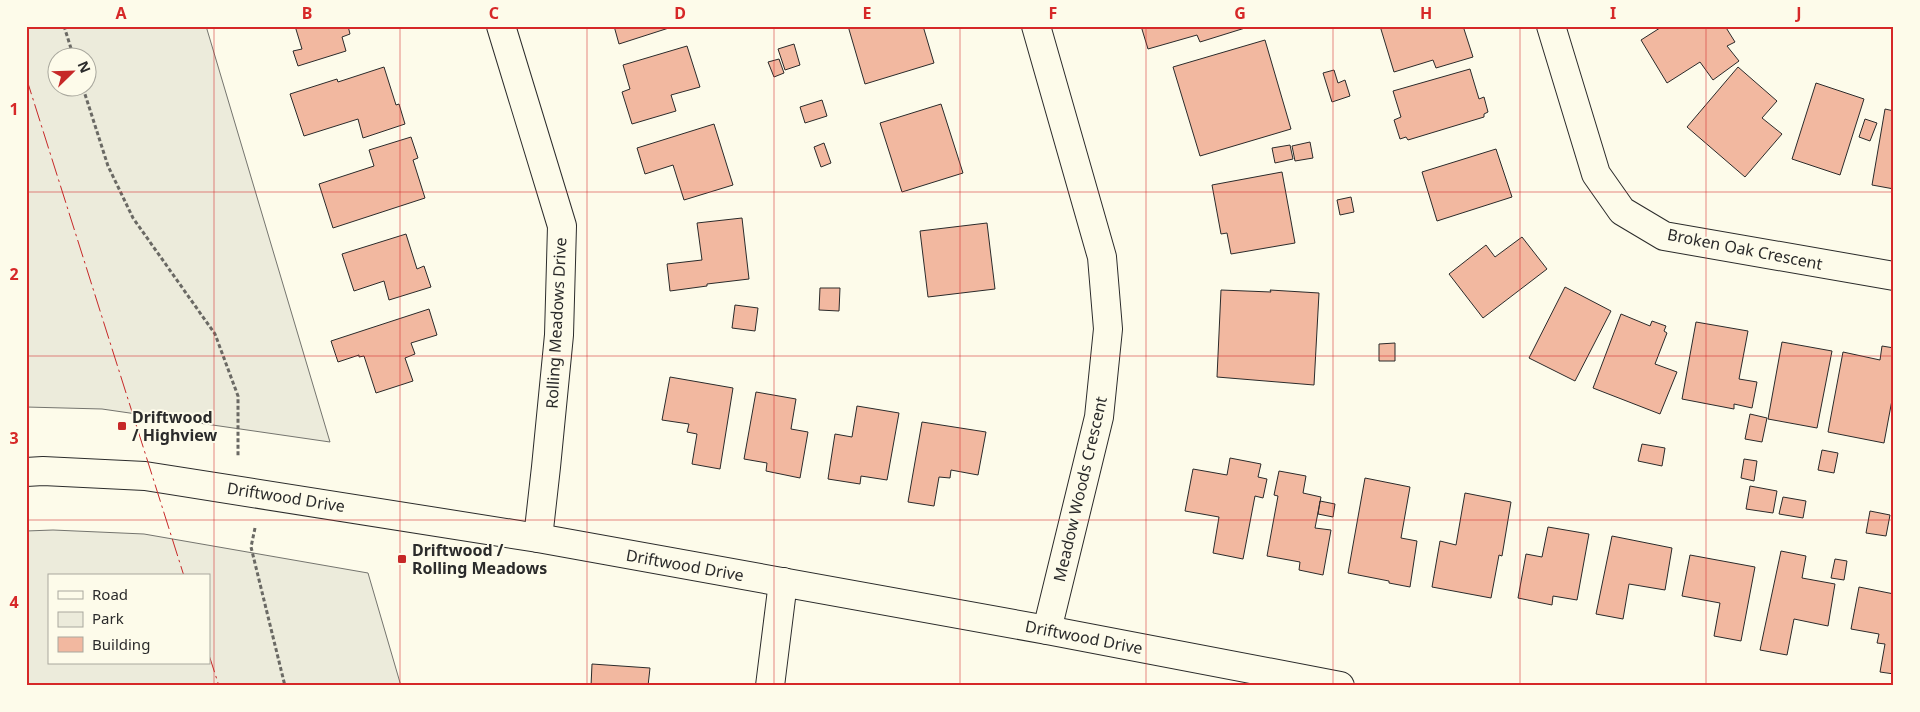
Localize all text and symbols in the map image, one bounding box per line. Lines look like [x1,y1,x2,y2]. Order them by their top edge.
text: A [115,2,127,24]
text: B [302,2,312,24]
text: C [489,2,499,24]
text: D [674,2,686,24]
text: E [863,2,872,24]
text: F [1049,2,1057,24]
text: G [1234,2,1246,24]
text: H [1420,2,1432,24]
text: I [1610,2,1616,24]
text: J [1794,2,1802,24]
north arrow [48,48,98,98]
text: N [73,58,95,76]
text: 1 [9,98,19,120]
street label: Broken Oak Crescent [1666,223,1825,275]
street label: Rolling Meadows Drive [541,237,571,409]
text: 2 [9,263,19,285]
street label: Meadow Woods Crescent [1048,394,1112,584]
place label: Driftwood / Highview [132,406,217,446]
marker: Driftwood / Highview [116,420,128,432]
text: 3 [9,427,19,449]
street label: Driftwood Drive [225,477,347,517]
place label: Driftwood / Rolling Meadows [412,539,547,579]
street label: Driftwood Drive [624,544,746,586]
marker: Driftwood / Rolling Meadows [396,553,408,565]
legend [48,574,210,664]
text: Road [92,584,128,604]
text: 4 [9,591,19,613]
text: Park [92,608,124,628]
street label: Driftwood Drive [1023,615,1145,659]
text: Building [92,634,150,654]

